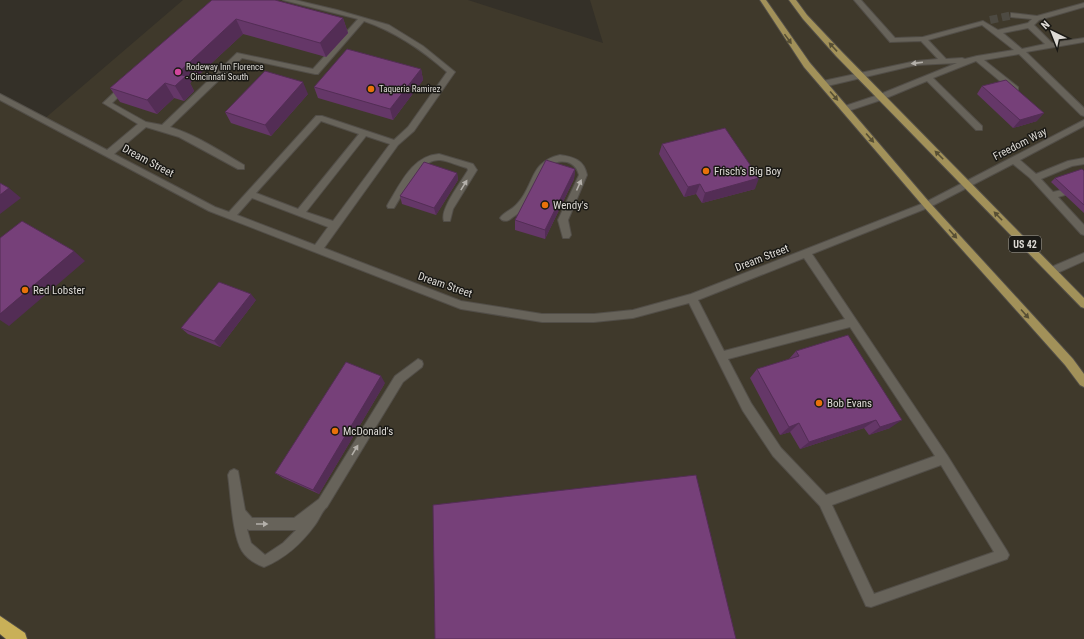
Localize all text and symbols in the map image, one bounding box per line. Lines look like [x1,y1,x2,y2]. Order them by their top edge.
north arrow [1032,12,1072,52]
text: N [1039,18,1053,32]
one-way arrow [784,33,792,44]
one-way arrow [828,42,837,52]
one-way arrow [911,60,923,66]
place label: Rodeway Inn Florence - Cincinnati South [186,62,263,82]
marker: Rodeway Inn Florence - Cincinnati South [173,67,183,77]
marker: Taqueria Ramirez [366,84,376,94]
place label: Taqueria Ramirez [379,84,441,94]
one-way arrow [829,92,838,101]
street label: Freedom Way [991,125,1049,163]
one-way arrow [865,133,875,143]
street label: Dream Street [120,142,176,180]
one-way arrow [934,150,944,160]
place label: Frisch's Big Boy [714,165,782,178]
marker: Frisch's Big Boy [701,166,711,176]
one-way arrow [460,180,468,190]
one-way arrow [576,180,582,191]
place label: Wendy's [553,199,588,212]
marker: Wendy's [540,200,550,210]
one-way arrow [993,211,1003,221]
one-way arrow [949,229,958,239]
road number: US 42 [1009,236,1041,252]
street label: Dream Street [733,242,791,274]
street label: Dream Street [416,270,474,300]
place label: Red Lobster [33,284,86,297]
marker: Red Lobster [20,285,30,295]
one-way arrow [1020,309,1029,318]
place label: Bob Evans [827,397,872,410]
marker: Bob Evans [814,398,824,408]
place label: McDonald's [343,425,393,438]
marker: McDonald's [330,426,340,436]
one-way arrow [352,444,359,456]
one-way arrow [256,521,269,527]

